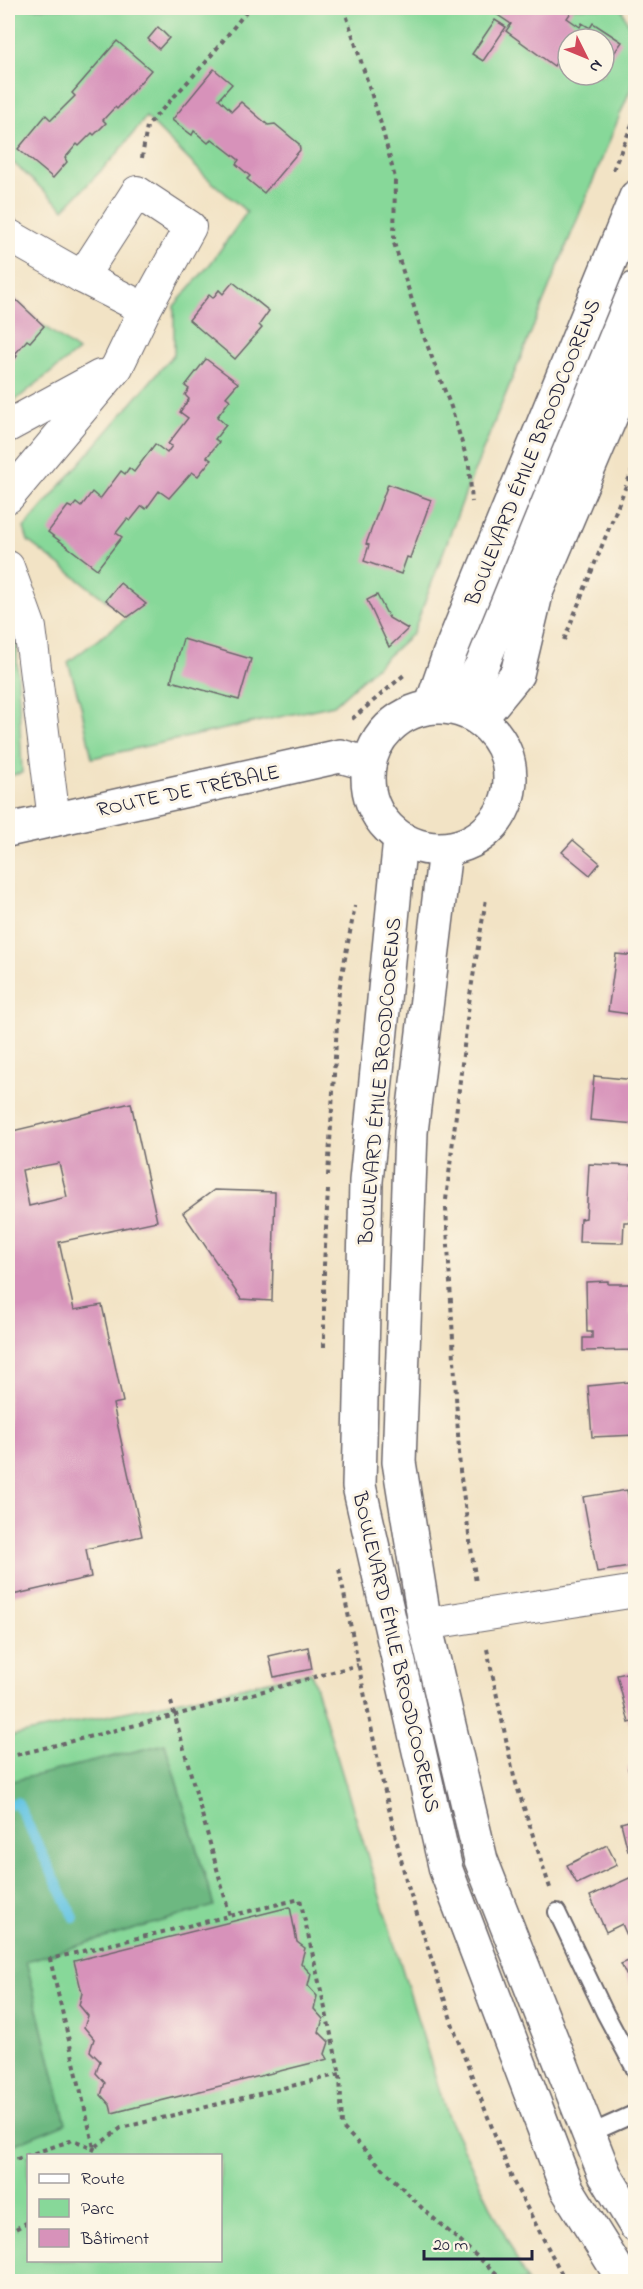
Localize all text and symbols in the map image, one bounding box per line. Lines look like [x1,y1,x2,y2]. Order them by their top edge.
north arrow [556,27,616,87]
text: N [583,54,608,78]
street label: BOULEVARD ÉMILE BROODCOORENS [458,295,609,611]
street label: ROUTE DE TRÉBALE [94,758,283,826]
street label: BOULEVARD ÉMILE BROODCOORENS [352,916,410,1247]
street label: BOULEVARD ÉMILE BROODCOORENS [343,1488,447,1816]
legend [27,2154,222,2262]
text: Route [81,2167,126,2193]
text: Parc [81,2197,114,2223]
scale bar [424,2223,532,2261]
text: Bâtiment [80,2227,149,2253]
text: 20 m [433,2233,468,2259]

